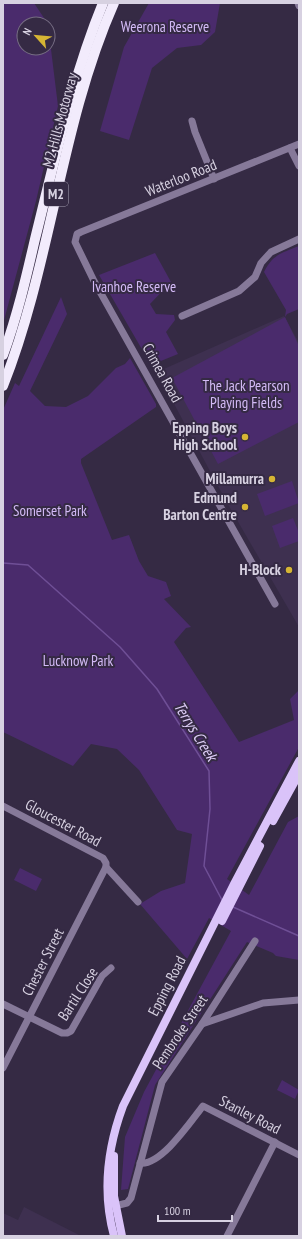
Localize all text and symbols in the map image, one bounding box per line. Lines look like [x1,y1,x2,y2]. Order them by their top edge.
north arrow [16,16,56,56]
park label: Weerona Reserve [121,17,209,36]
text: N [20,26,35,37]
street label: M2 Hills Motorway [38,70,81,169]
street label: Waterloo Road [142,155,219,200]
road number: M2 [44,182,68,206]
park label: Ivanhoe Reserve [92,277,176,296]
street label: Crimea Road [138,340,186,406]
park label: The Jack Pearson Playing Fields [202,376,290,412]
place label: Epping Boys High School [172,418,237,454]
marker: Epping Boys High School [240,432,250,442]
place label: Millamurra [206,469,264,488]
marker: Millamurra [267,474,277,484]
place label: Edmund Barton Centre [163,488,237,524]
park label: Somerset Park [13,501,87,520]
marker: Edmund Barton Centre [240,502,250,512]
place label: H-Block [239,560,282,579]
marker: H-Block [284,565,294,575]
park label: Lucknow Park [43,651,114,670]
water label: Terrys Creek [170,698,223,766]
street label: Gloucester Road [22,795,104,850]
street label: Chester Street [17,925,68,999]
street label: Epping Road [143,953,190,1019]
street label: Bartil Close [53,964,102,1024]
street label: Pembroke Street [148,991,211,1072]
street label: Stanley Road [216,1091,284,1138]
scale bar [158,1197,232,1223]
text: 100 m [164,1203,191,1218]

